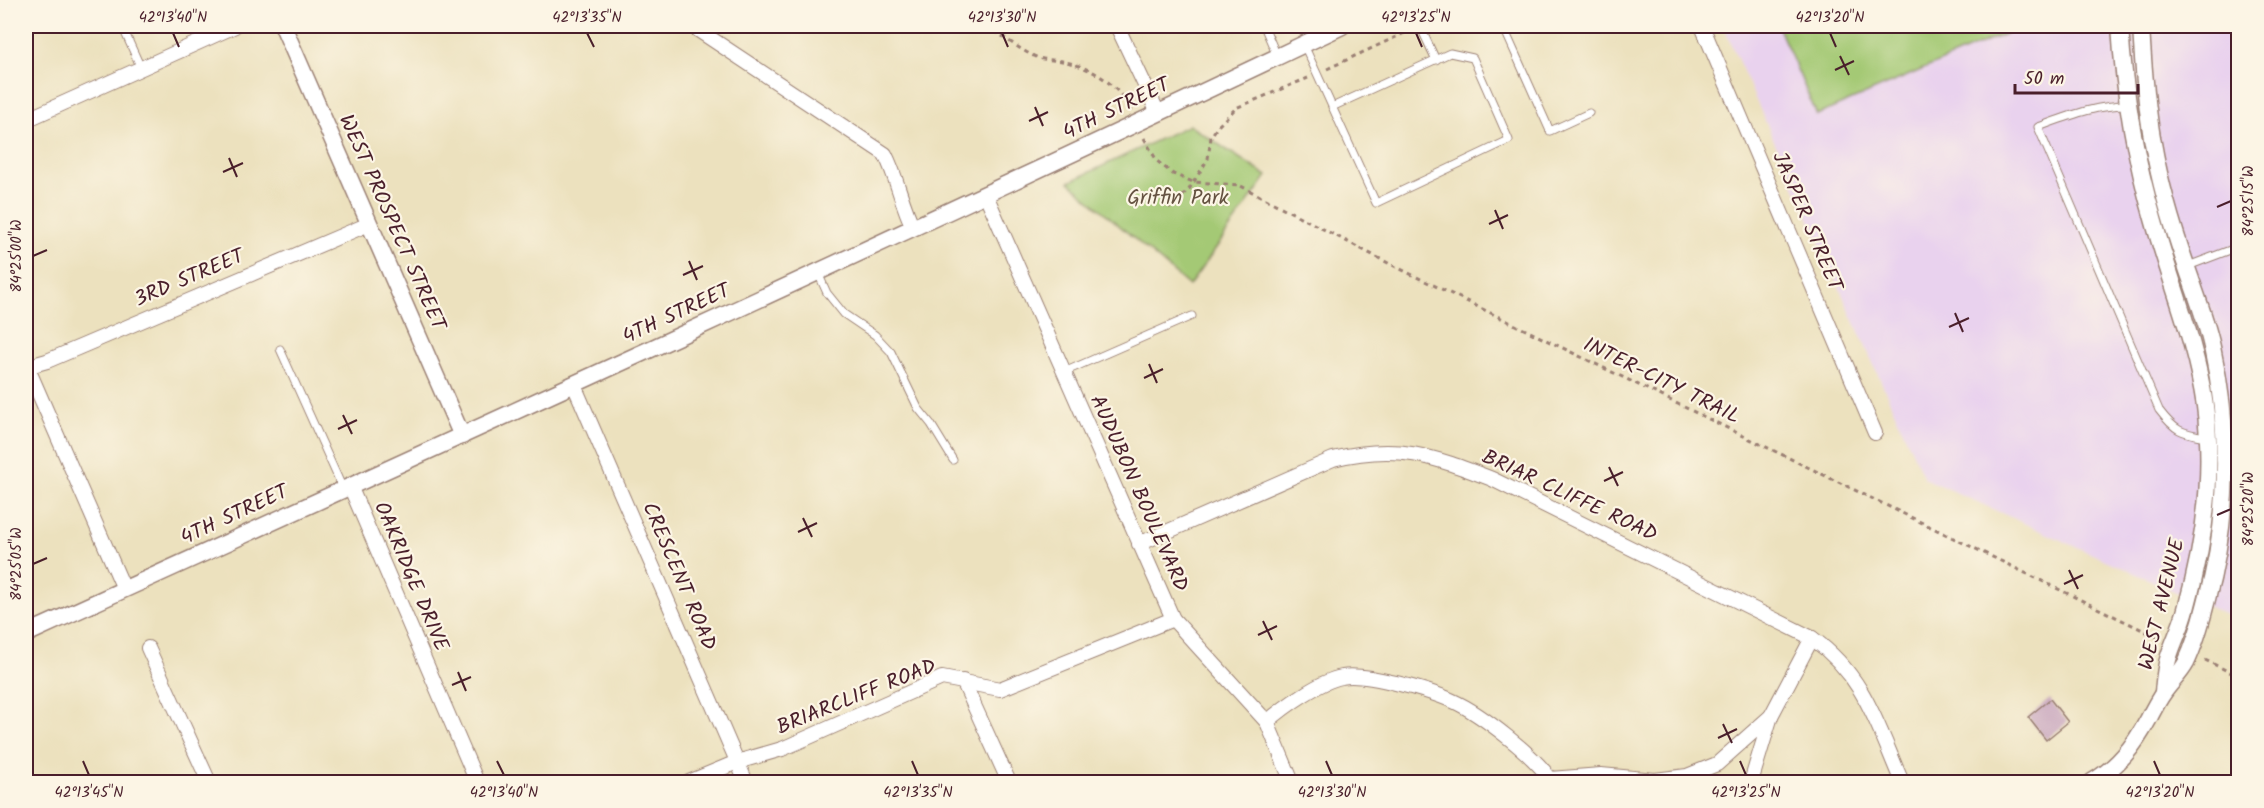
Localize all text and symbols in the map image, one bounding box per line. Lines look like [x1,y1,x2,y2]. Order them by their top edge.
text: 42°13'40"N [139,6,207,30]
text: 42°13'35"N [552,6,622,30]
text: 42°13'30"N [968,6,1036,30]
text: 42°13'25"N [1381,6,1451,30]
text: 42°13'20"N [1796,6,1864,30]
scale bar [2015,57,2138,95]
text: 50 m [2024,65,2064,94]
street label: 4TH STREET [1057,68,1177,150]
street label: WEST PROSPECT STREET [329,109,455,338]
street label: JASPER STREET [1762,147,1852,298]
text: 84°25'15"W [2237,165,2261,236]
park label: Griffin Park [1127,182,1229,215]
text: 84°25'00"W [5,219,29,293]
street label: 3RD STREET [129,240,251,316]
street label: 4TH STREET [617,274,738,354]
street label: INTER-CITY TRAIL [1577,329,1746,434]
street label: AUDUBON BOULEVARD [1080,390,1197,597]
street label: BRIAR CLIFFE ROAD [1476,441,1663,552]
text: 84°25'20"W [2237,472,2261,546]
street label: 4TH STREET [175,475,296,555]
street label: OAKRIDGE DRIVE [364,497,457,657]
street label: CRESCENT ROAD [632,497,725,656]
text: 84°25'05"W [5,527,29,601]
street label: WEST AVENUE [2130,534,2195,674]
street label: BRIARCLIFF ROAD [772,650,941,744]
text: 42°13'45"N [55,781,123,805]
text: 42°13'40"N [470,781,538,805]
text: 42°13'35"N [883,781,953,805]
text: 42°13'30"N [1298,781,1366,805]
text: 42°13'25"N [1711,781,1781,805]
text: 42°13'20"N [2126,781,2194,805]

